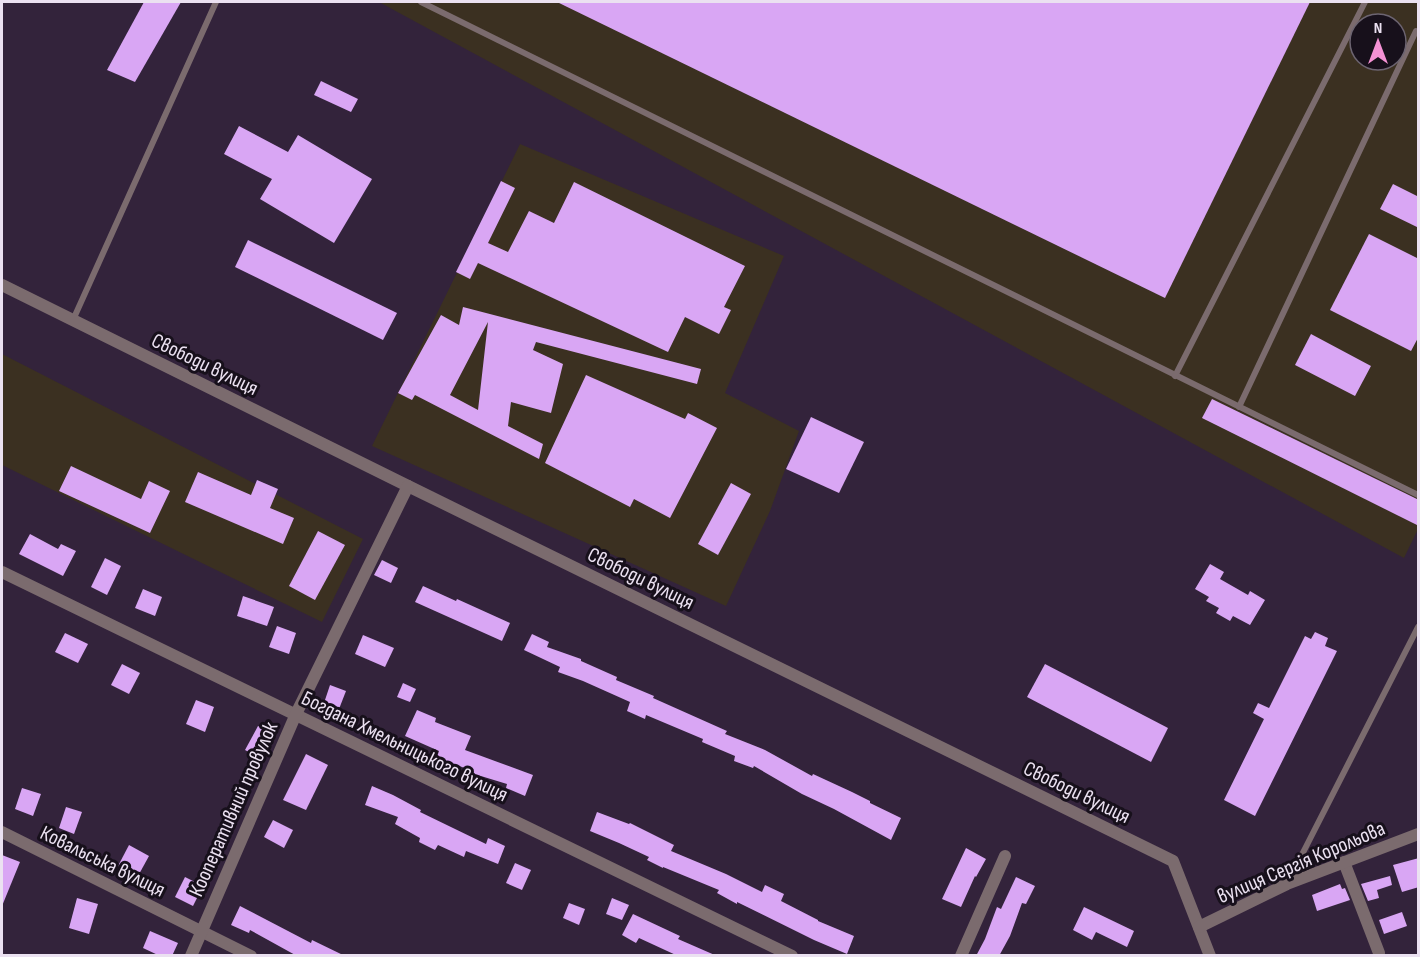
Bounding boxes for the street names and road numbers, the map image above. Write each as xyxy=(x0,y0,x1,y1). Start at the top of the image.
street label: Свободи вулиця xyxy=(147,328,262,401)
street label: Свободи вулиця xyxy=(583,542,698,615)
street label: Богдана Хмельницького вулиця xyxy=(297,686,512,807)
street label: Кооперативний провулок xyxy=(184,718,283,900)
street label: Свободи вулиця xyxy=(1019,756,1134,829)
street label: вулиця Сергія Корольова xyxy=(1214,816,1389,909)
street label: Ковальська вулиця xyxy=(36,820,169,902)

